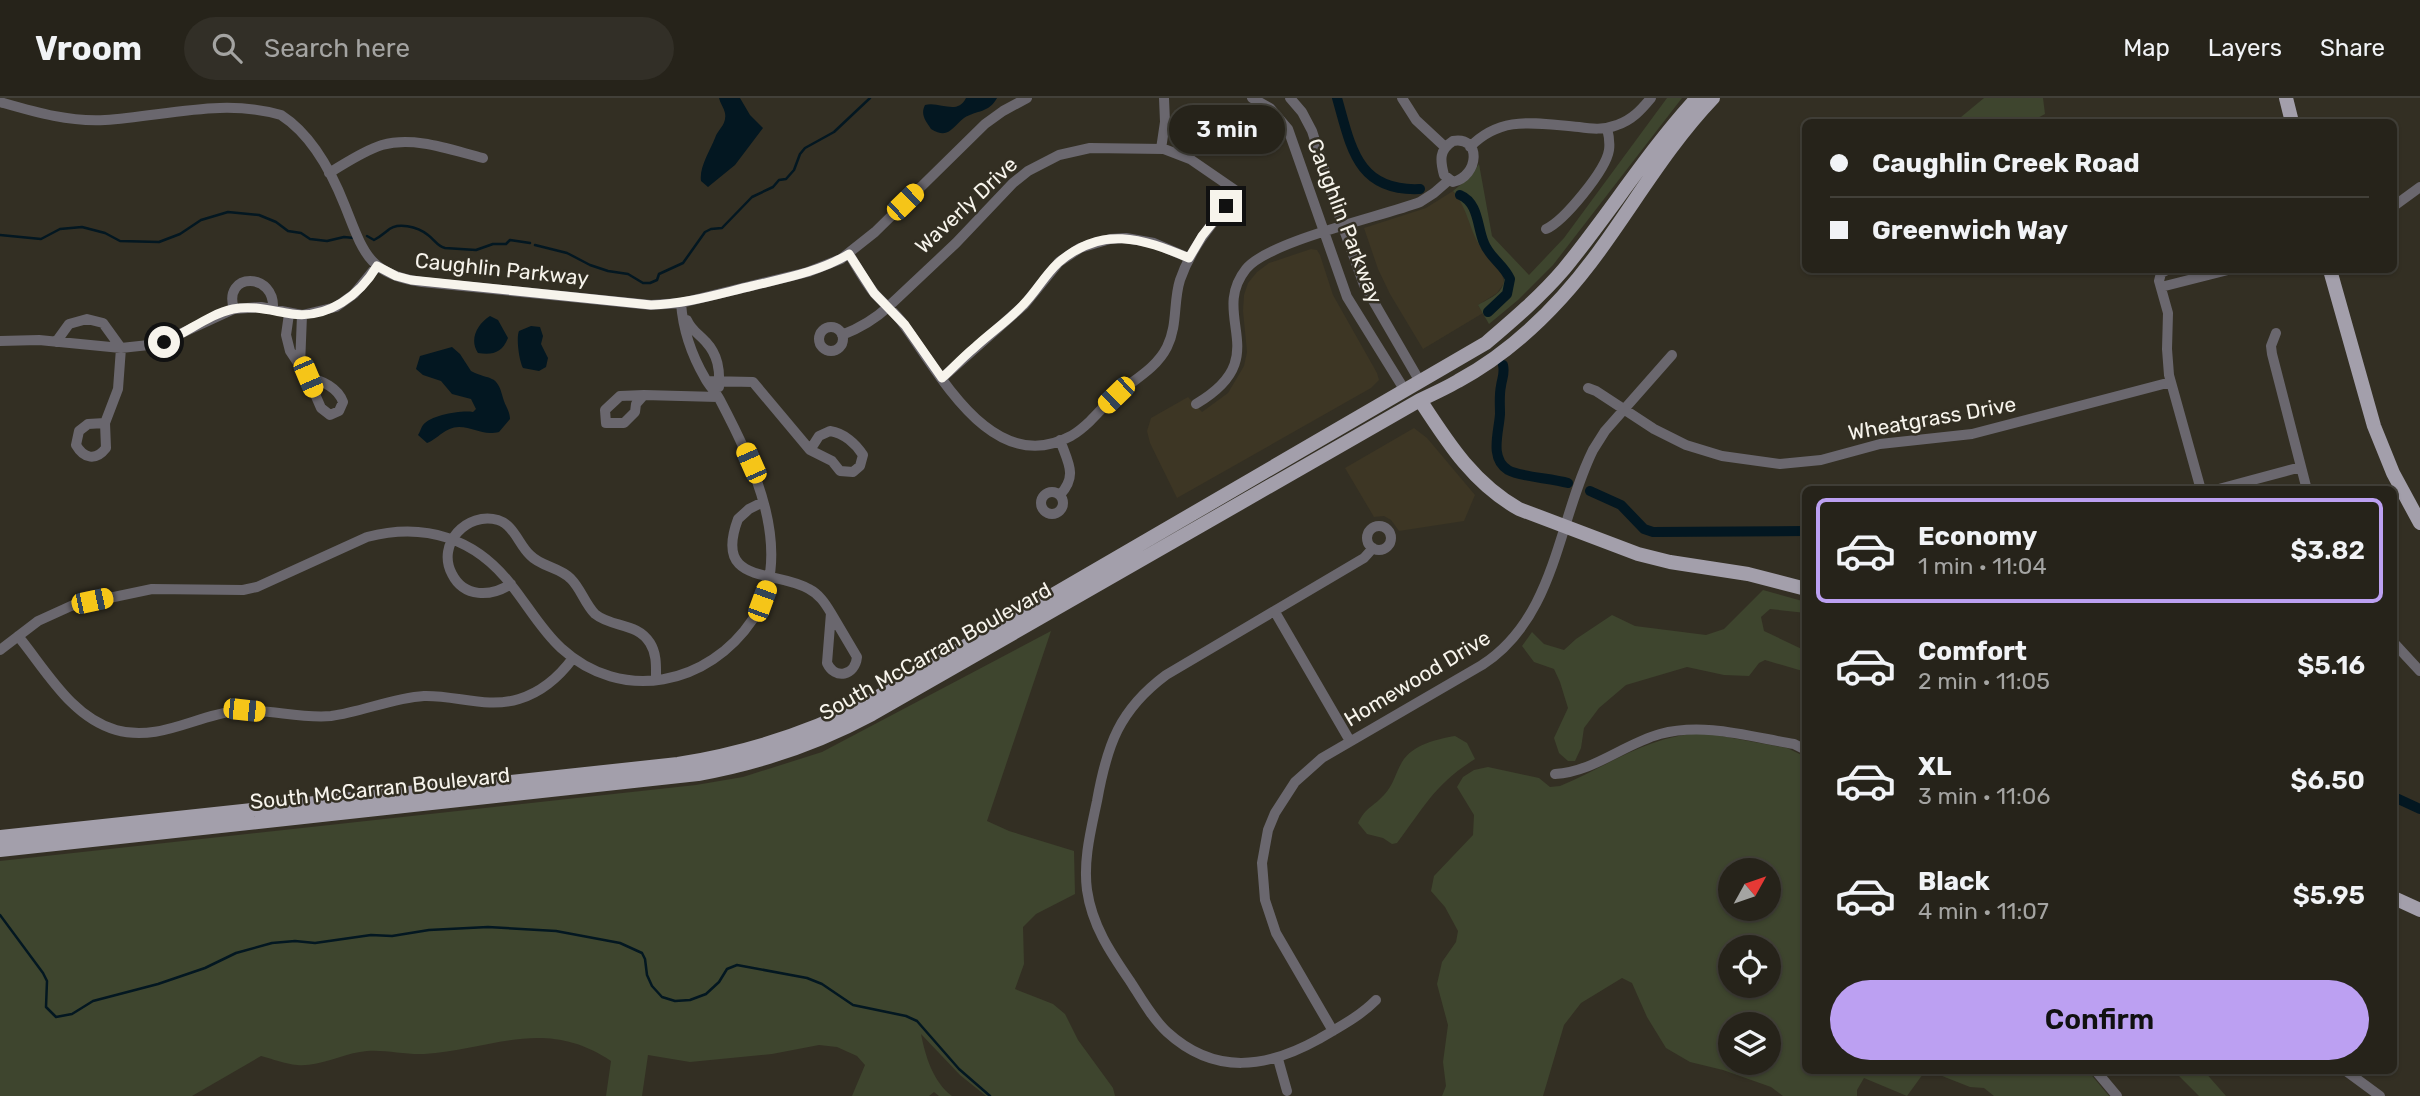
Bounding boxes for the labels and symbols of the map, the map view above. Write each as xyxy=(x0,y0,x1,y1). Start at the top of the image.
callout: 3 min xyxy=(1168,105,1284,154)
street label: Caughlin Parkway xyxy=(1302,135,1388,307)
street label: Waverly Drive xyxy=(910,151,1022,259)
car xyxy=(883,180,928,224)
route end xyxy=(1210,190,1242,222)
street label: Caughlin Parkway xyxy=(414,247,591,291)
route start xyxy=(148,326,180,358)
car xyxy=(291,354,326,400)
car xyxy=(1094,373,1139,417)
street label: Wheatgrass Drive xyxy=(1846,391,2018,445)
car xyxy=(733,440,770,486)
street label: South McCarran Boulevard xyxy=(815,577,1055,725)
car xyxy=(745,578,780,624)
car xyxy=(70,586,115,616)
street label: Homewood Drive xyxy=(1339,625,1495,731)
car xyxy=(223,697,266,723)
street label: South McCarran Boulevard xyxy=(249,762,511,814)
north arrow xyxy=(1718,858,1782,920)

